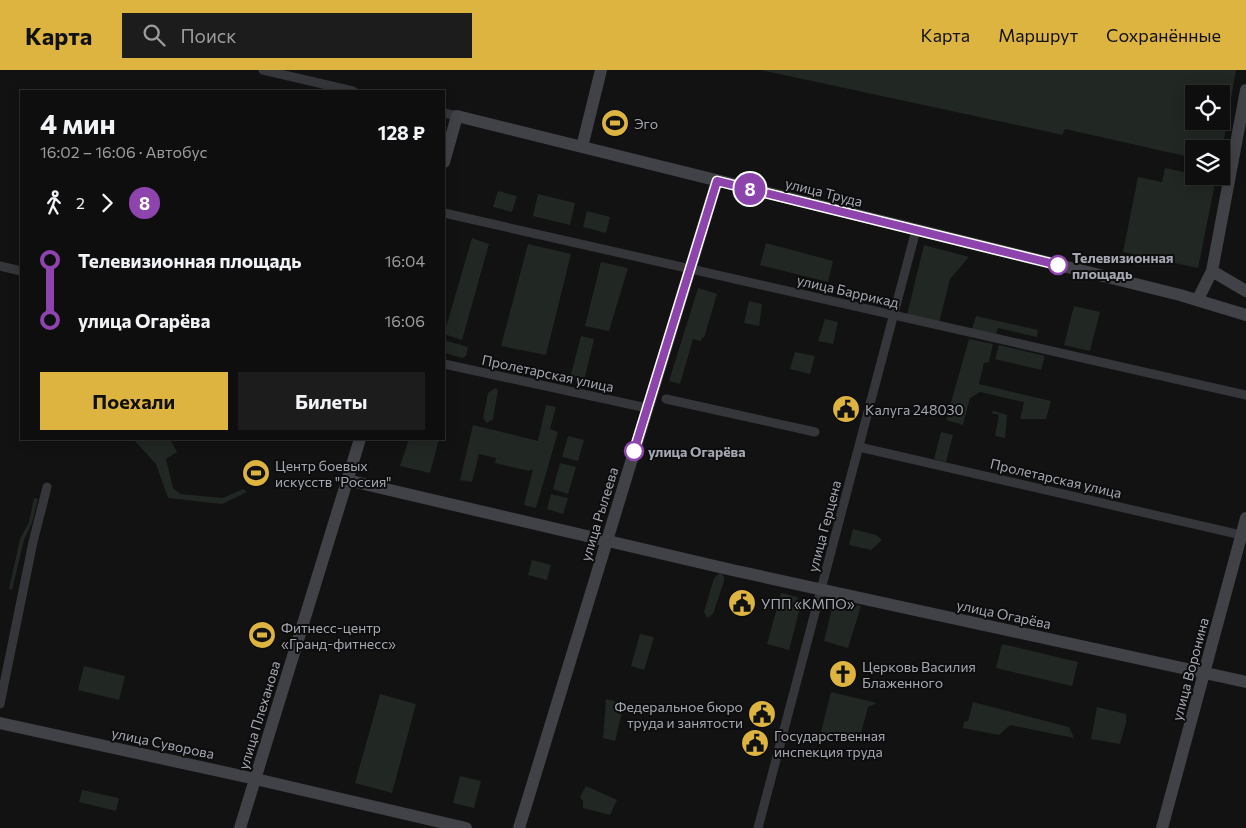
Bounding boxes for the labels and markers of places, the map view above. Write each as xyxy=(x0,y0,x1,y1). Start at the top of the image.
sports icon: Эго xyxy=(600,108,630,138)
place label: Эго xyxy=(634,115,658,132)
place label: Телевизионная площадь xyxy=(1072,249,1174,282)
marker: Телевизионная площадь xyxy=(1048,255,1068,275)
public building icon: Калуга 248030 xyxy=(831,394,861,424)
place label: Калуга 248030 xyxy=(865,401,964,418)
marker: улица Огарёва xyxy=(624,441,644,461)
place label: улица Огарёва xyxy=(648,443,746,460)
place label: Центр боевых искусств "Россия" xyxy=(275,457,392,490)
sports icon: Центр боевых искусств "Россия" xyxy=(241,458,271,488)
public building icon: УПП «КМПО» xyxy=(727,588,757,618)
place label: УПП «КМПО» xyxy=(761,595,855,612)
place label: Фитнесс-центр «Гранд-фитнесс» xyxy=(281,619,396,652)
sports icon: Фитнесс-центр «Гранд-фитнесс» xyxy=(247,620,277,650)
place label: Церковь Василия Блаженного xyxy=(862,658,976,691)
church icon: Церковь Василия Блаженного xyxy=(828,659,858,689)
place label: Федеральное бюро труда и занятости xyxy=(614,698,743,731)
public building icon: Федеральное бюро труда и занятости xyxy=(747,699,777,729)
place label: Государственная инспекция труда xyxy=(774,727,885,760)
public building icon: Государственная инспекция труда xyxy=(740,728,770,758)

